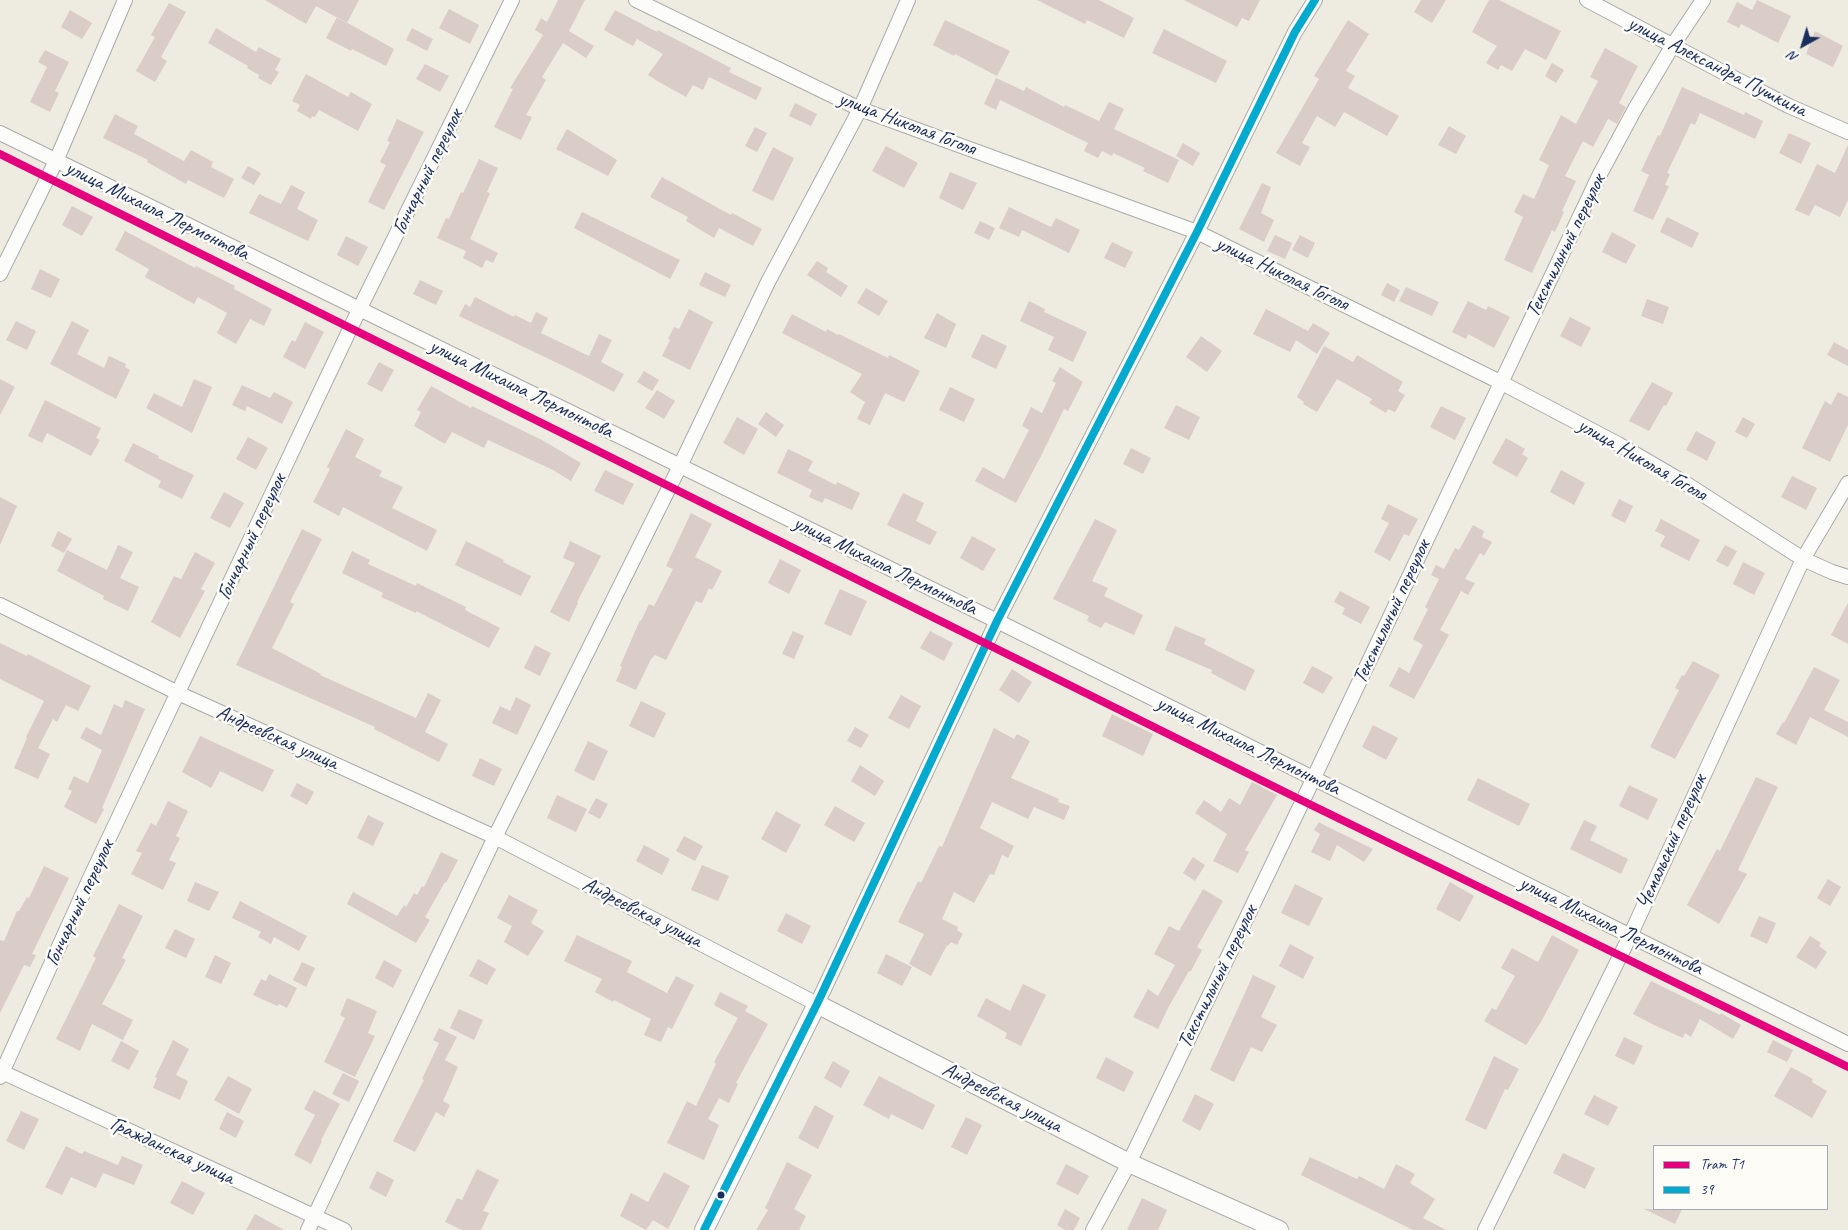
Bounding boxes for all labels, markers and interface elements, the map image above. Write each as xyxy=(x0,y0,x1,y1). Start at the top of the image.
street label: улица Александра Пушкина xyxy=(1623,11,1811,123)
north arrow xyxy=(1778,20,1828,70)
text: N xyxy=(1785,48,1802,66)
street label: улица Николая Гоголя xyxy=(835,86,979,162)
street label: Гончарный переулок xyxy=(387,105,469,239)
street label: улица Михаила Лермонтова xyxy=(61,156,253,266)
street label: Текстильный переулок xyxy=(1521,170,1611,322)
street label: улица Николая Гоголя xyxy=(1211,231,1353,317)
street label: улица Михаила Лермонтова xyxy=(425,334,617,444)
street label: улица Николая Гоголя xyxy=(1573,413,1711,507)
street label: Гончарный переулок xyxy=(212,470,292,604)
street label: улица Михаила Лермонтова xyxy=(789,511,981,621)
street label: Текстильный переулок xyxy=(1348,536,1436,688)
street label: улица Михаила Лермонтова xyxy=(1152,691,1344,801)
street label: Андреевская улица xyxy=(212,700,342,776)
street label: Чемальский переулок xyxy=(1631,771,1713,913)
street label: Гончарный переулок xyxy=(40,836,120,970)
street label: улица Михаила Лермонтова xyxy=(1515,871,1707,981)
street label: Андреевская улица xyxy=(578,872,706,954)
street label: Текстильный переулок xyxy=(1173,901,1263,1053)
street label: Андреевская улица xyxy=(938,1057,1066,1139)
street label: Гражданская улица xyxy=(106,1111,238,1191)
legend xyxy=(1653,1145,1828,1210)
text: Tram T1 xyxy=(1700,1155,1744,1174)
text: 39 xyxy=(1700,1180,1714,1199)
unlabelled marker xyxy=(716,1190,726,1200)

